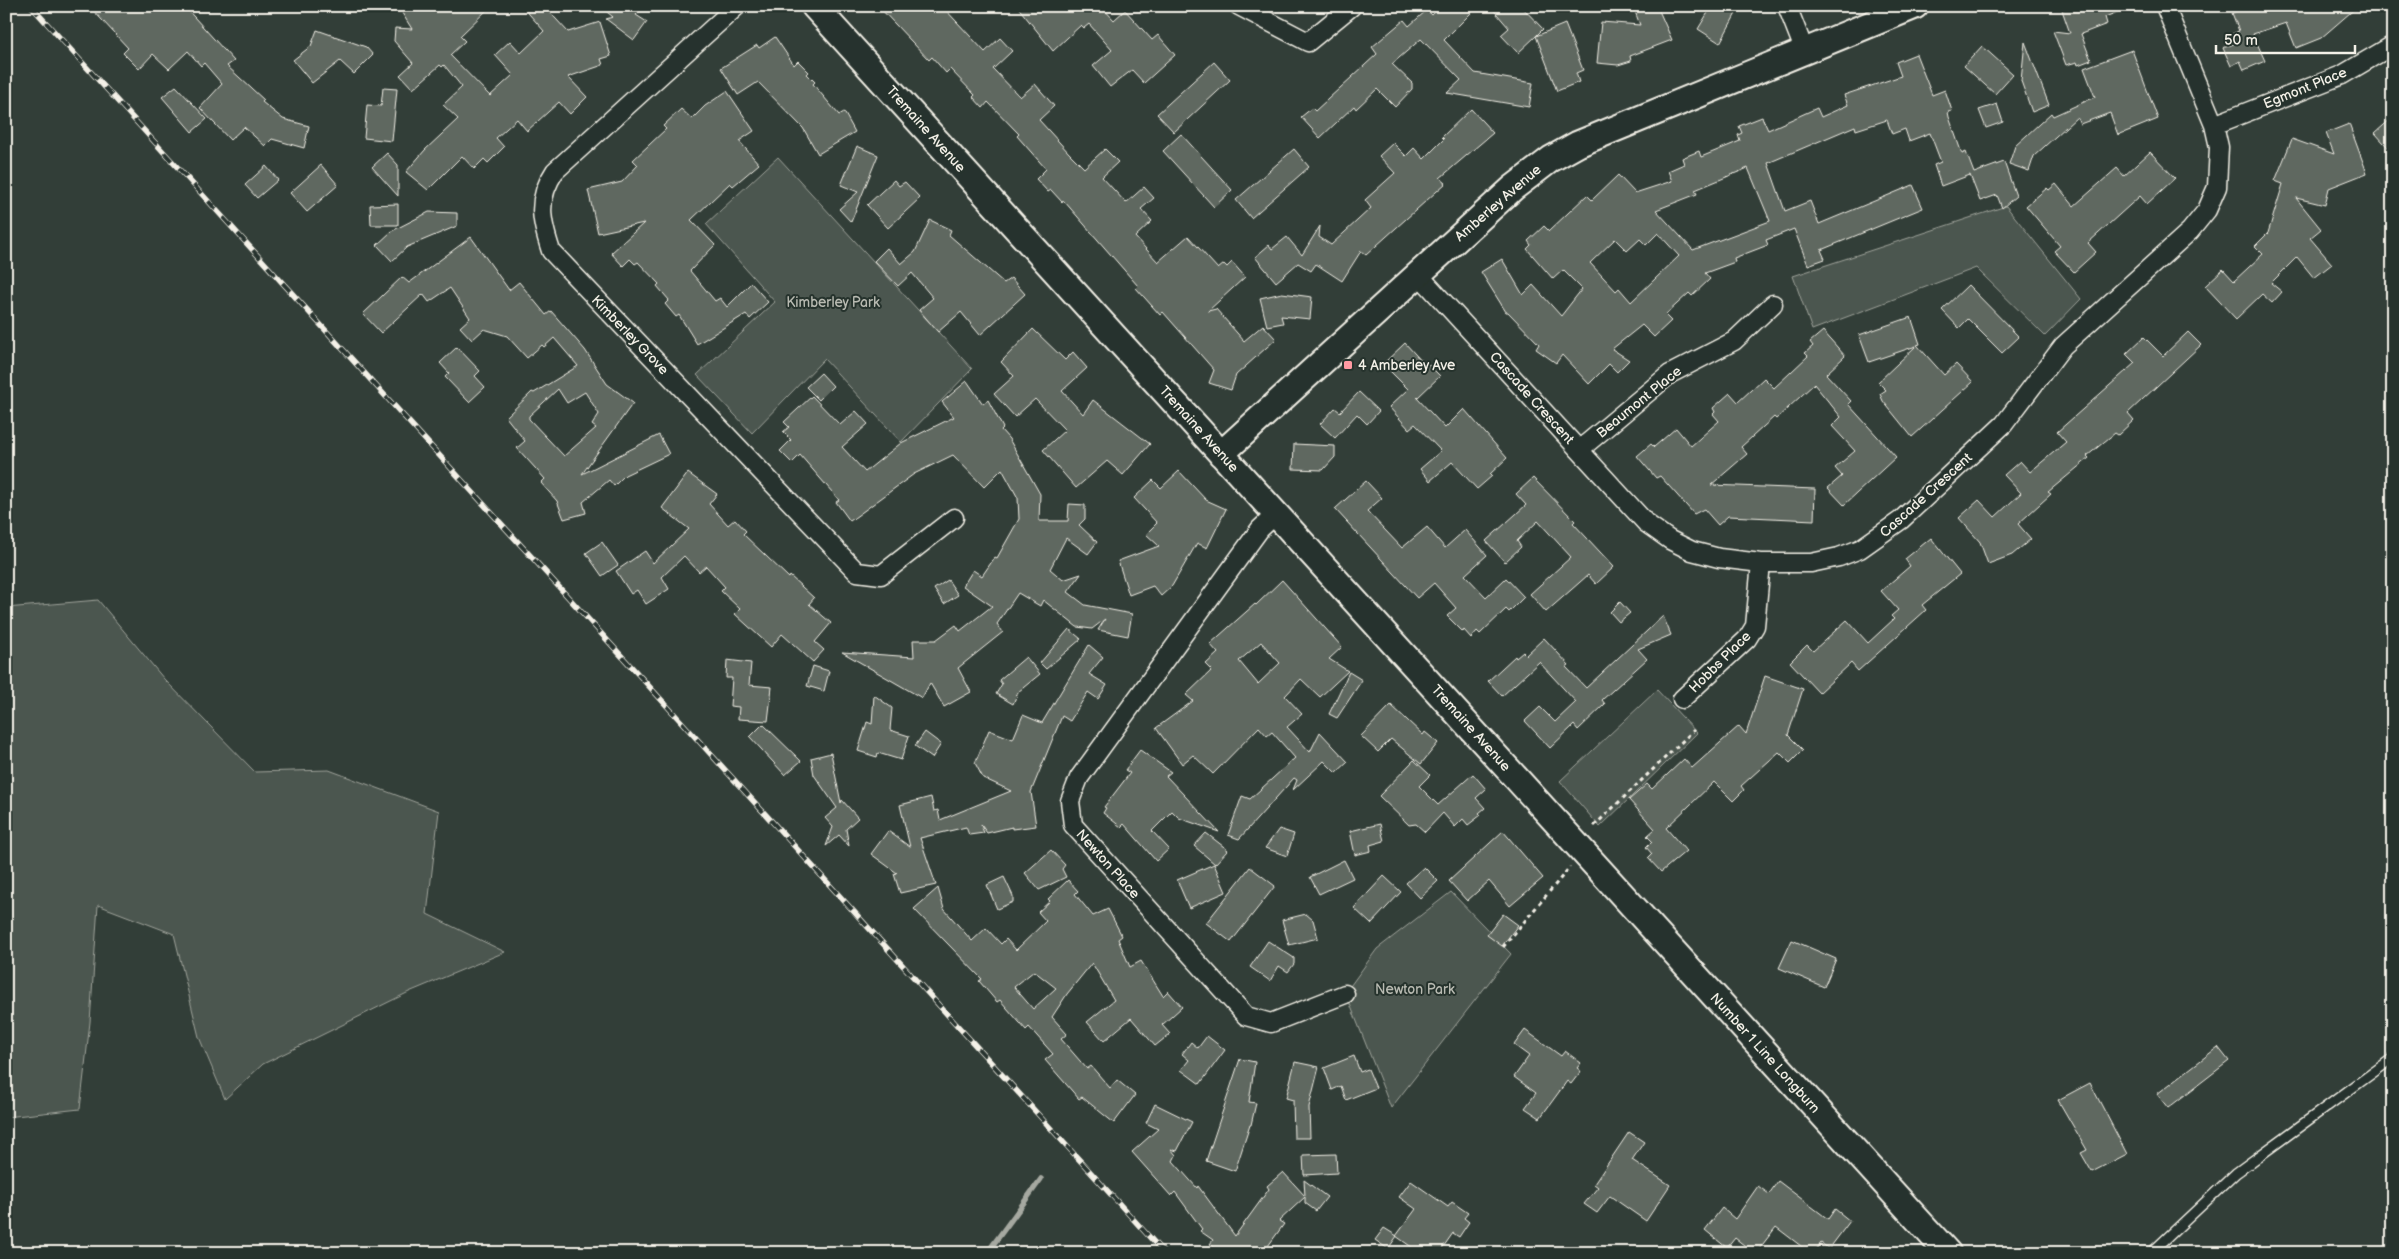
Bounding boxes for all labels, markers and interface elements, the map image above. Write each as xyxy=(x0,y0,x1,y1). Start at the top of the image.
scale bar xyxy=(2216,22,2355,54)
text: 50 m xyxy=(2224,31,2258,50)
street label: Egmont Place xyxy=(2261,64,2349,112)
street label: Tremaine Avenue xyxy=(883,82,969,176)
street label: Amberley Avenue xyxy=(1451,161,1545,245)
street label: Kimberley Grove xyxy=(588,292,672,378)
park label: Kimberley Park xyxy=(786,294,880,311)
street label: Cascade Crescent xyxy=(1486,348,1578,448)
place label: 4 Amberley Ave xyxy=(1358,357,1455,374)
marker: 4 Amberley Ave xyxy=(1342,359,1354,371)
street label: Beaumont Place xyxy=(1593,362,1685,442)
street label: Tremaine Avenue xyxy=(1156,382,1242,476)
street label: Cascade Crescent xyxy=(1876,449,1976,541)
street label: Hobbs Place xyxy=(1686,628,1754,696)
street label: Tremaine Avenue xyxy=(1428,681,1514,775)
street label: Newton Place xyxy=(1072,826,1144,902)
park label: Newton Park xyxy=(1375,981,1455,998)
street label: Number 1 Line Longburn xyxy=(1707,989,1823,1117)

